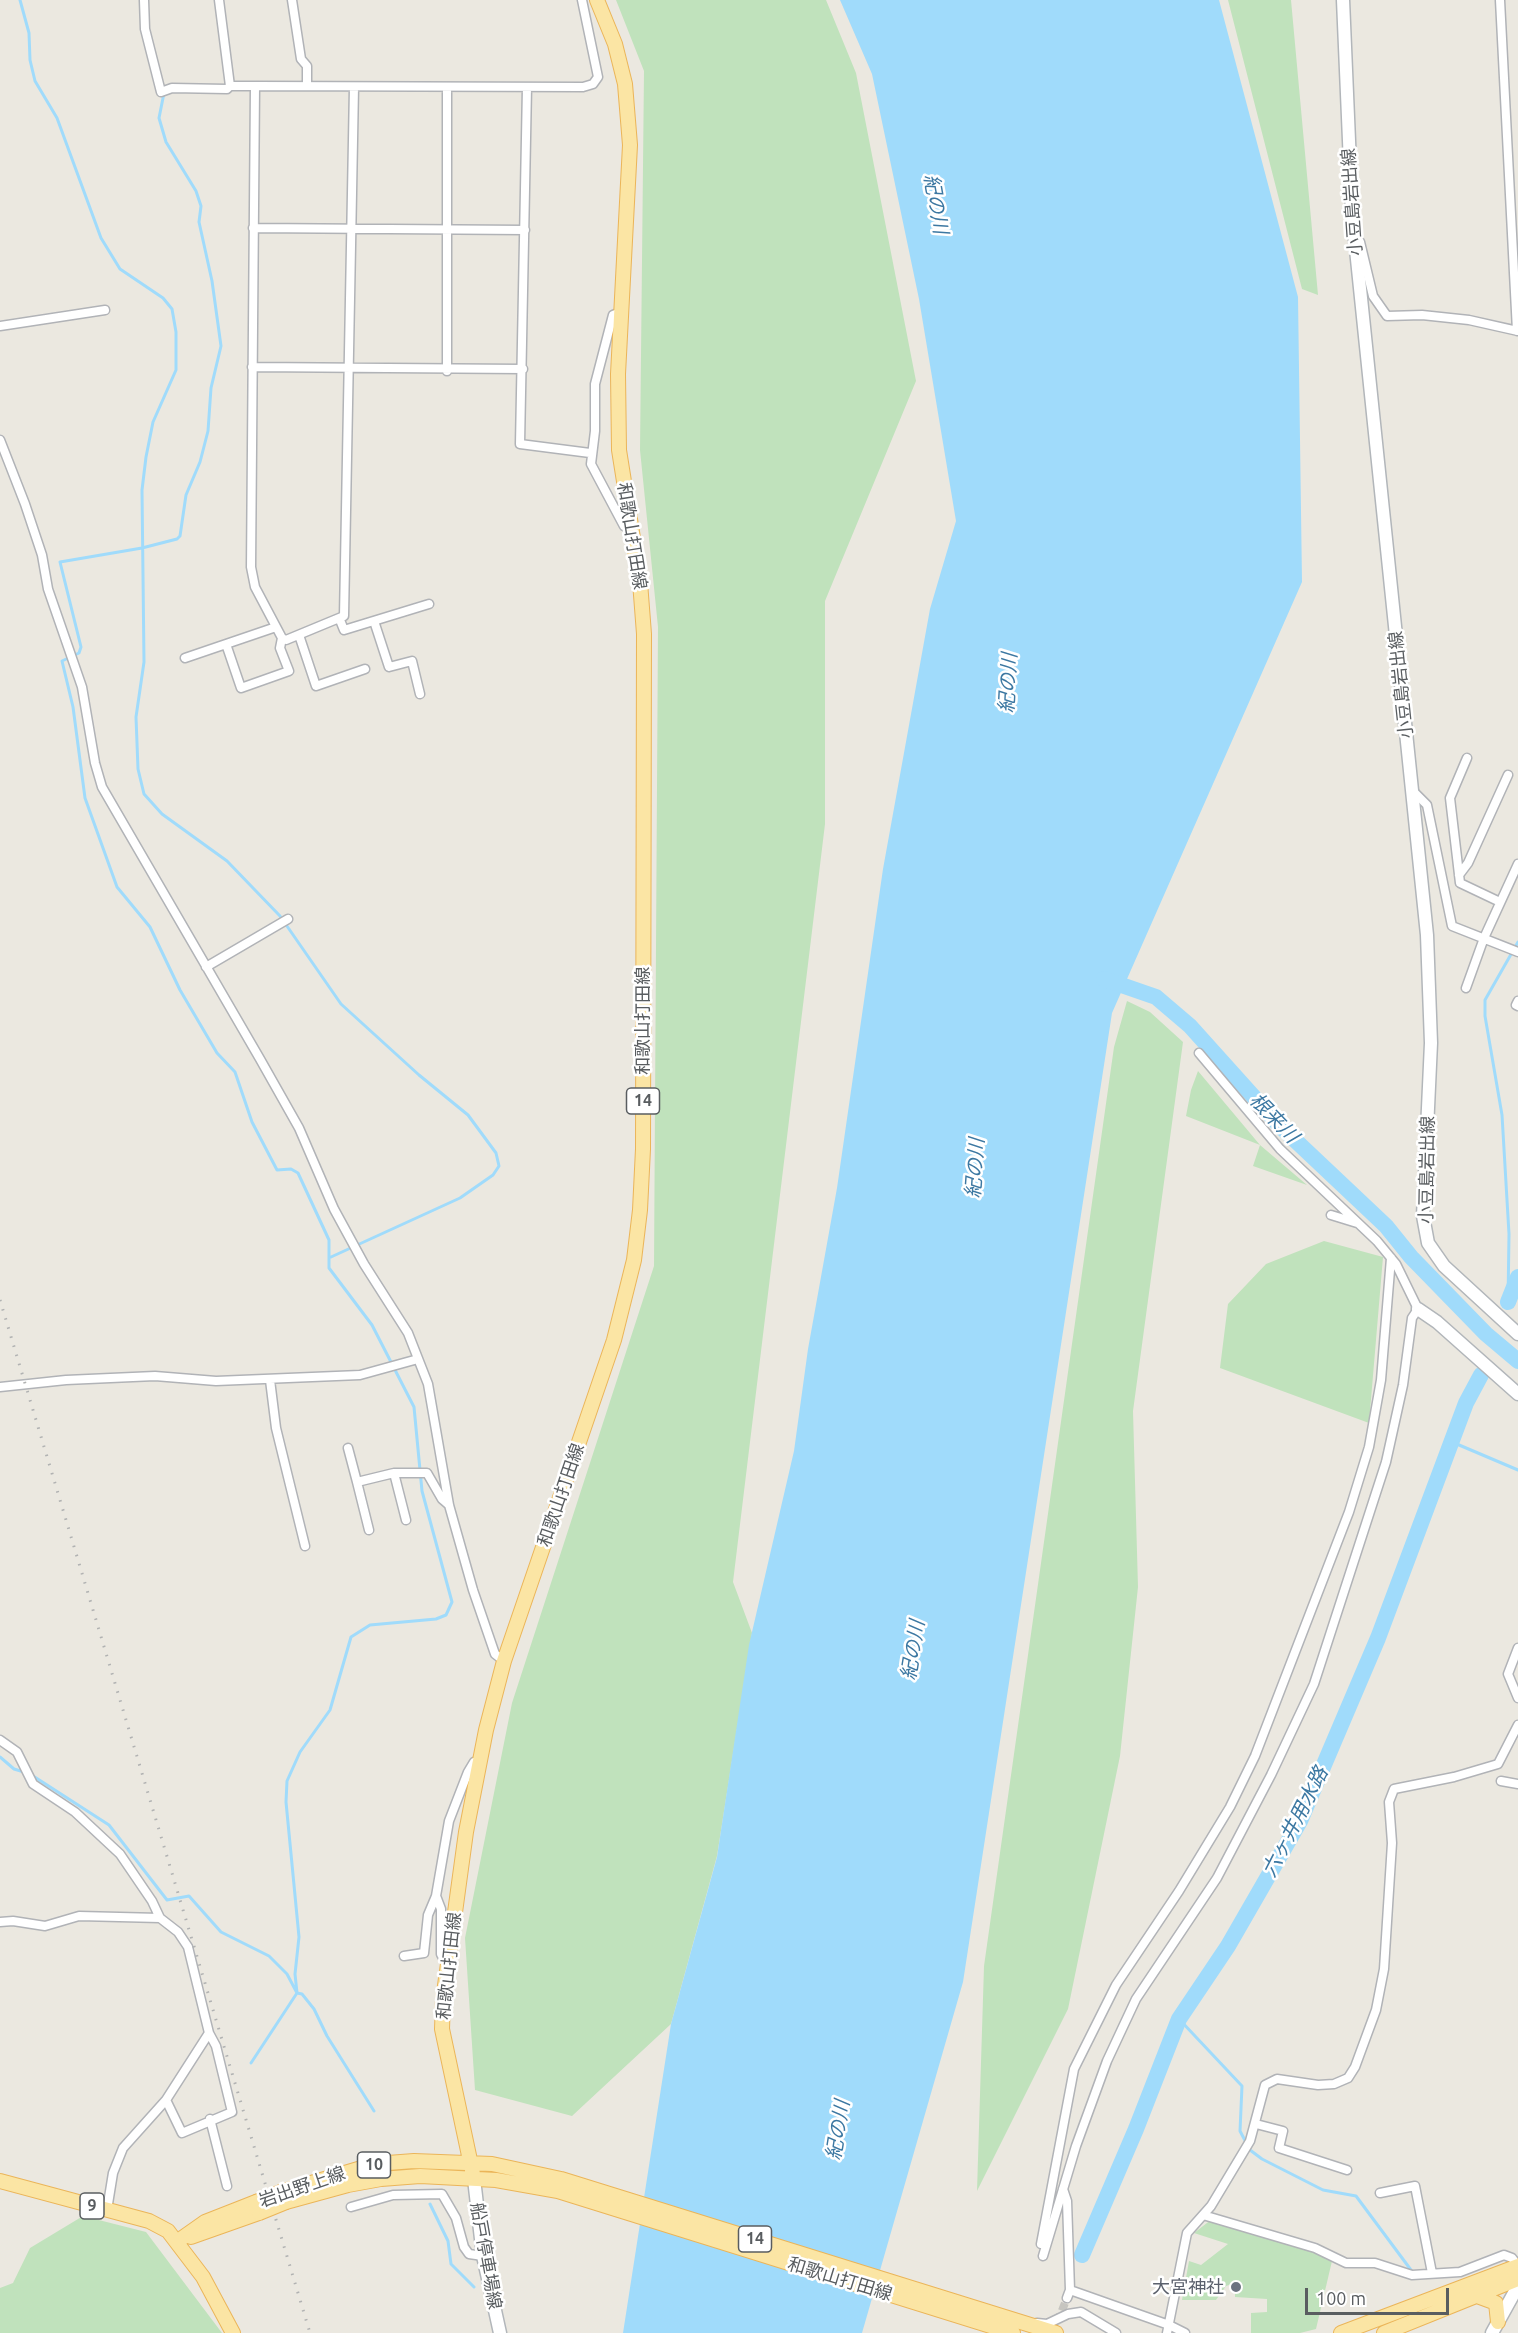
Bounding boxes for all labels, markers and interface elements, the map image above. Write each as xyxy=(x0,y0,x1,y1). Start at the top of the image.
street label: 小豆島岩出線 xyxy=(1337,147,1367,257)
water label: 紀の川 xyxy=(919,172,953,236)
street label: 和歌山打田線 xyxy=(613,481,651,591)
street label: 小豆島岩出線 xyxy=(1385,630,1417,740)
water label: 紀の川 xyxy=(994,652,1022,714)
street label: 和歌山打田線 xyxy=(632,967,654,1075)
road number: 14 xyxy=(626,1088,660,1114)
water label: 根来川 xyxy=(1245,1088,1303,1148)
street label: 小豆島岩出線 xyxy=(1415,1116,1439,1224)
water label: 紀の川 xyxy=(961,1137,989,1199)
street label: 和歌山打田線 xyxy=(533,1440,589,1550)
water label: 紀の川 xyxy=(896,1618,930,1682)
water label: 六ヶ井用水路 xyxy=(1257,1763,1333,1881)
street label: 和歌山打田線 xyxy=(433,1911,465,2021)
water label: 紀の川 xyxy=(821,2098,855,2162)
road number: 10 xyxy=(358,2152,391,2178)
street label: 岩出野上線 xyxy=(256,2162,348,2212)
road number: 9 xyxy=(80,2193,104,2219)
street label: 船戸停車場線 xyxy=(466,2201,506,2311)
road number: 14 xyxy=(738,2226,771,2252)
street label: 和歌山打田線 xyxy=(785,2253,895,2305)
place label: 大宮神社 xyxy=(1152,2276,1224,2298)
scale bar xyxy=(1308,2276,1452,2314)
marker: 大宮神社 xyxy=(1229,2280,1243,2294)
text: 100 m xyxy=(1316,2288,1366,2308)

